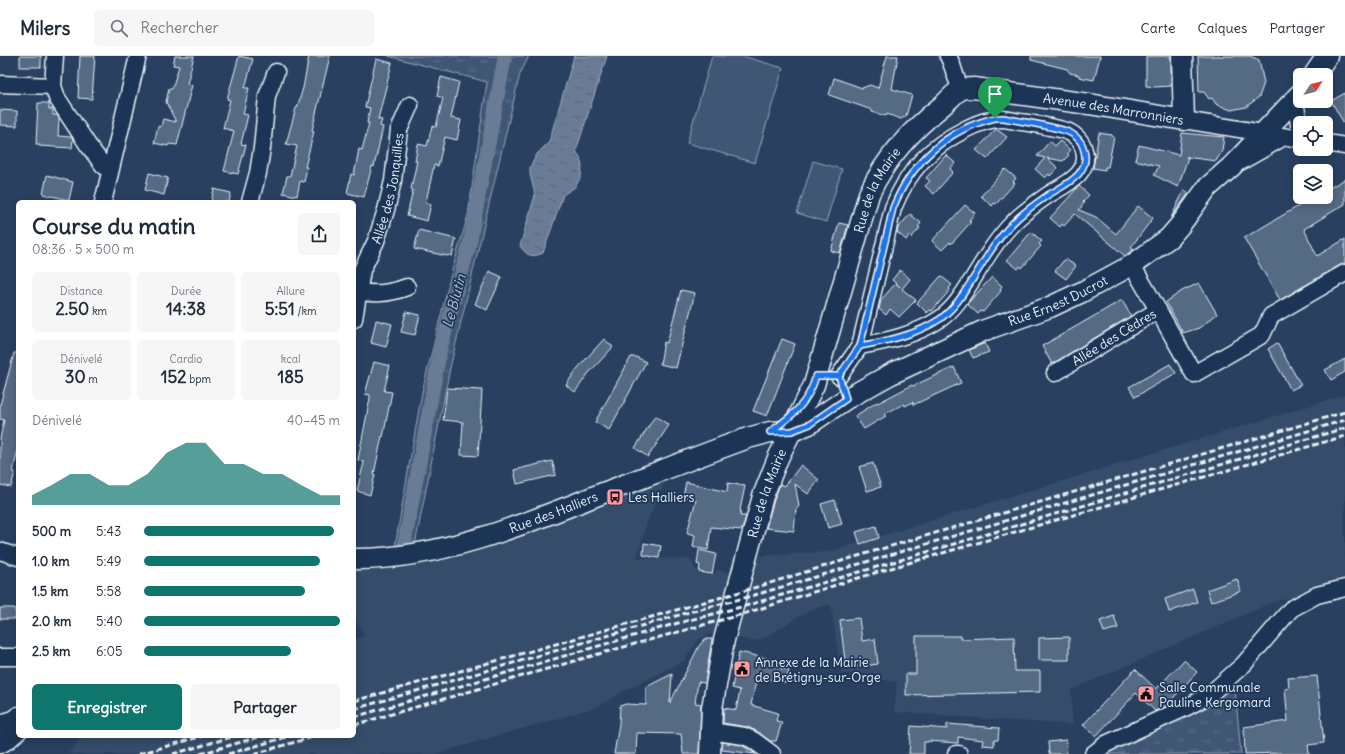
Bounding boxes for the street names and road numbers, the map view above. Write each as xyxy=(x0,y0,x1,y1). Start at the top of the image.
street label: Avenue des Marronniers xyxy=(1042,89,1185,128)
street label: Allée des Jonquilles xyxy=(367,132,407,246)
street label: Rue de la Mairie xyxy=(850,144,904,235)
street label: Rue Ernest Ducrot xyxy=(1006,271,1111,330)
street label: Allée des Cèdres xyxy=(1069,305,1159,369)
street label: Rue de la Mairie xyxy=(744,446,790,540)
street label: Rue des Halliers xyxy=(507,488,600,537)

